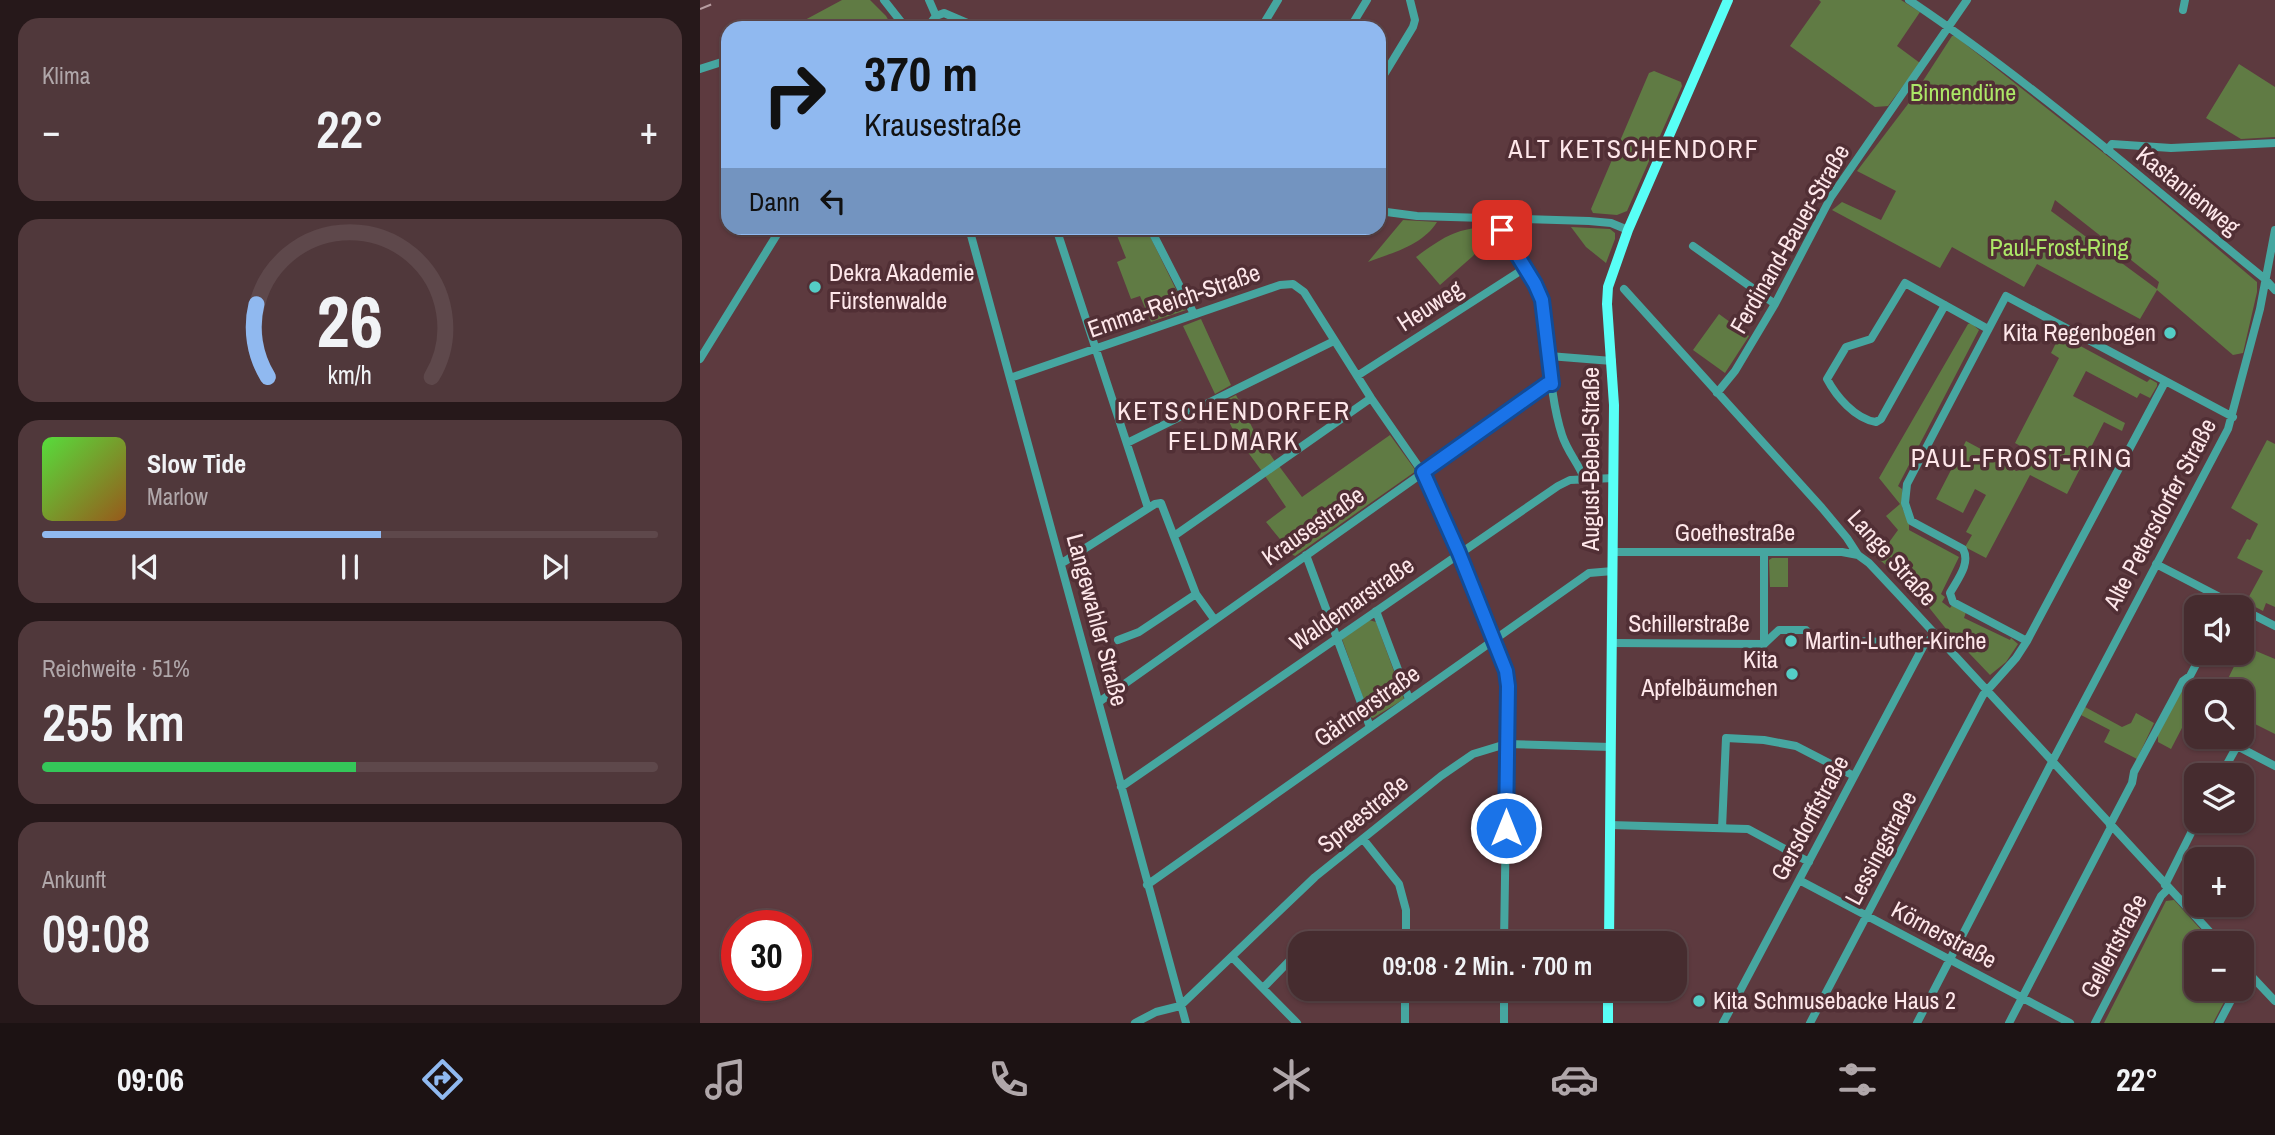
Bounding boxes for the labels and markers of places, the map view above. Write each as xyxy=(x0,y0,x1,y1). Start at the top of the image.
pin xyxy=(1472,200,1532,260)
place label: Dekra Akademie Fürstenwalde xyxy=(829,256,975,316)
marker: Dekra Akademie Fürstenwalde xyxy=(807,279,823,295)
place label: Kita Regenbogen xyxy=(2003,316,2156,348)
marker: Kita Regenbogen xyxy=(2162,325,2178,341)
place label: Martin-Luther-Kirche xyxy=(1805,624,1987,656)
marker: Martin-Luther-Kirche xyxy=(1783,633,1799,649)
place label: Kita Apfelbäumchen xyxy=(1640,643,1778,703)
marker: Kita Apfelbäumchen xyxy=(1784,666,1800,682)
place label: Kita Schmusebacke Haus 2 xyxy=(1713,984,1956,1016)
marker: Kita Schmusebacke Haus 2 xyxy=(1691,993,1707,1009)

